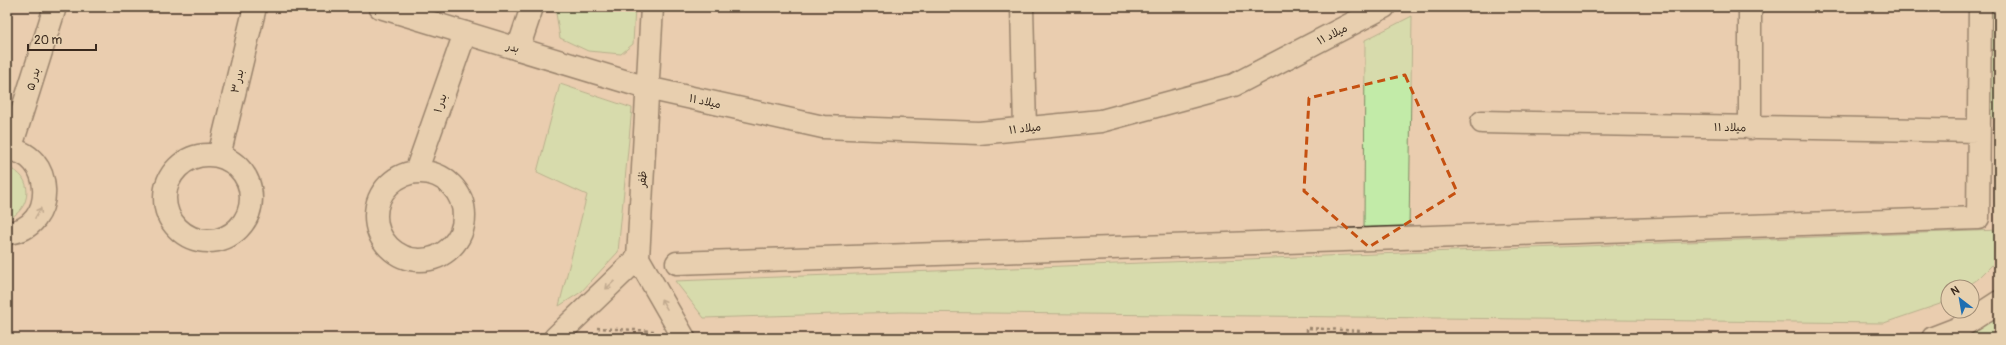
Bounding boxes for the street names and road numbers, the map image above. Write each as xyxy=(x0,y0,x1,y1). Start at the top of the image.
street label: میلاد ۱۱ xyxy=(1315,21,1350,48)
street label: بدر xyxy=(503,39,521,57)
street label: بدر ۵ xyxy=(24,66,44,92)
street label: بدر ۳ xyxy=(228,68,248,95)
street label: بدر ۱ xyxy=(431,92,451,115)
street label: میلاد ۱۱ xyxy=(688,92,722,111)
street label: میلاد ۱۱ xyxy=(1008,120,1042,137)
street label: میلاد ۱۱ xyxy=(1714,121,1746,134)
street label: ظفر xyxy=(636,171,649,189)

